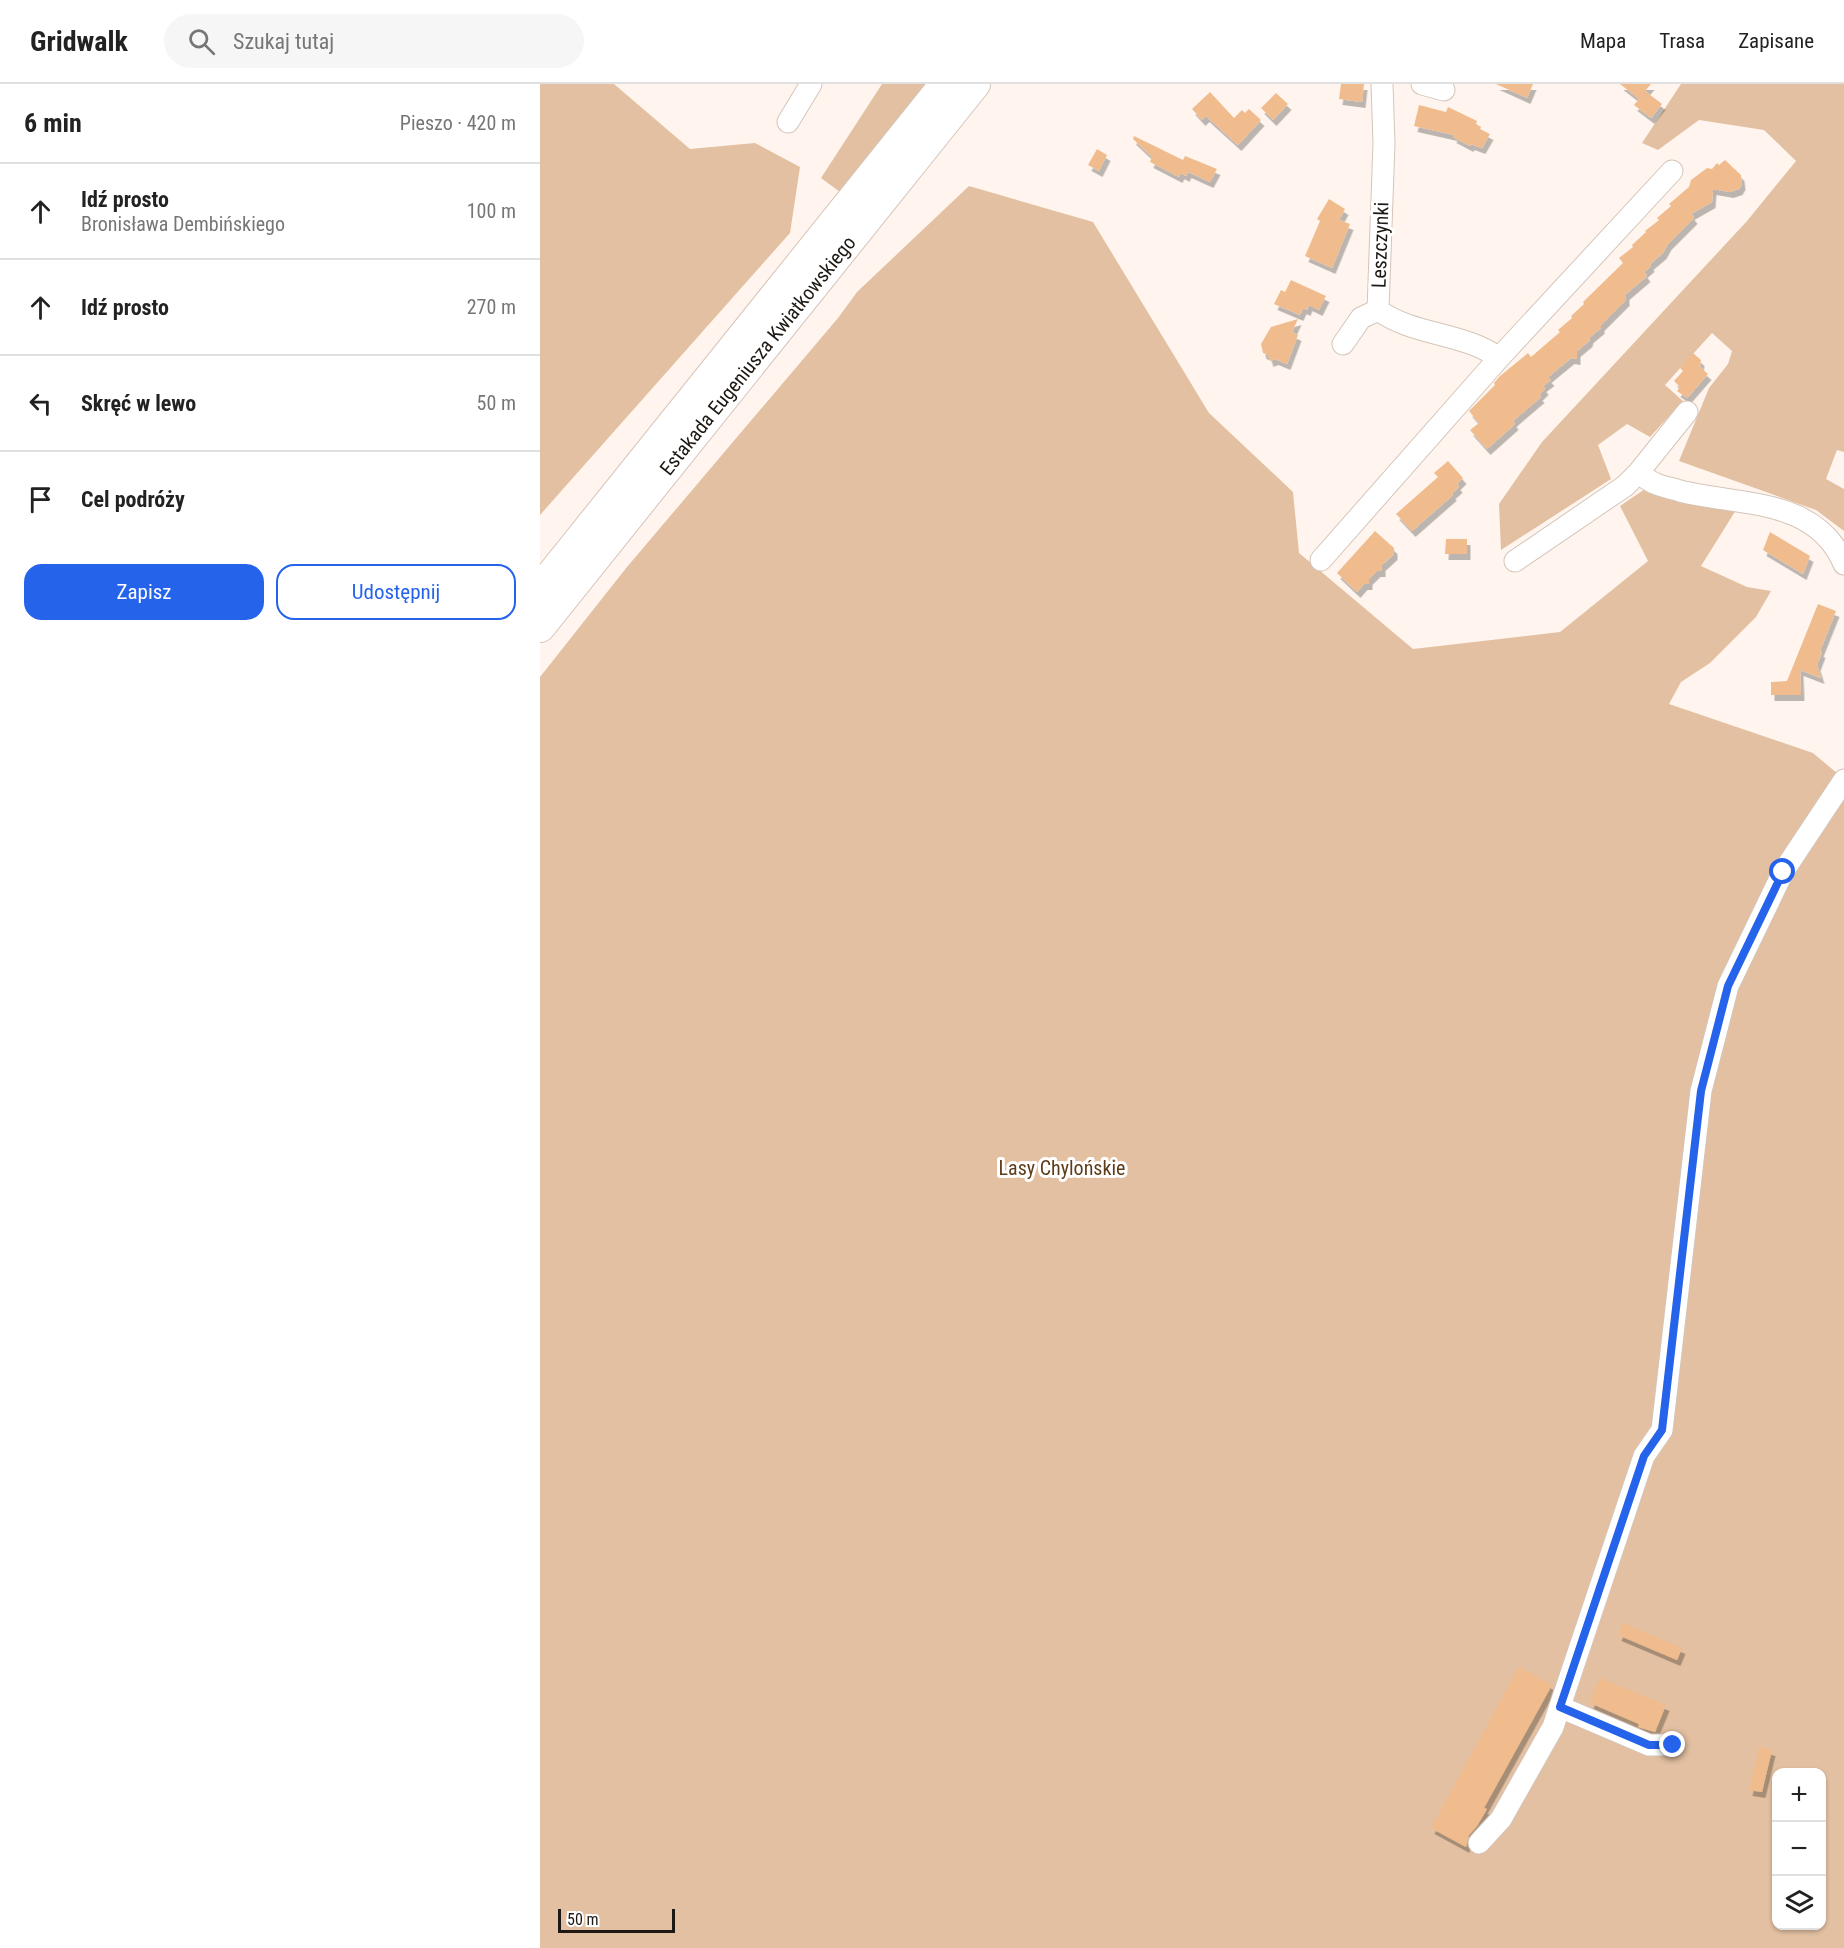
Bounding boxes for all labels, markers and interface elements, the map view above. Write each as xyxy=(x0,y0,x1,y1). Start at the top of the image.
search box xyxy=(164,14,584,68)
text: Gridwalk xyxy=(30,25,128,58)
icon: search xyxy=(185,25,218,58)
text: Szukaj tutaj xyxy=(233,29,334,54)
text: Mapa xyxy=(1580,29,1626,53)
text: Trasa xyxy=(1659,29,1705,53)
text: Zapisane xyxy=(1738,29,1814,53)
text: 6 min xyxy=(24,108,82,138)
text: Pieszo · 420 m xyxy=(400,111,516,135)
text: Idź prosto xyxy=(81,187,169,212)
icon: ahead xyxy=(24,195,57,228)
text: 100 m xyxy=(467,199,516,223)
street label: Leszczynki xyxy=(1367,201,1393,289)
text: Bronisława Dembińskiego xyxy=(81,212,285,236)
street label: Estakada Eugeniusza Kwiatkowskiego xyxy=(655,231,861,480)
icon: ahead xyxy=(24,291,57,324)
text: Idź prosto xyxy=(81,295,169,320)
text: 270 m xyxy=(467,295,516,319)
icon: left xyxy=(24,387,57,420)
text: Skręć w lewo xyxy=(81,391,196,416)
text: 50 m xyxy=(477,391,516,415)
icon: arrive xyxy=(24,483,57,516)
text: Cel podróży xyxy=(81,487,185,512)
button: Zapisz xyxy=(24,564,264,620)
button: Udostępnij xyxy=(276,564,516,620)
route start xyxy=(1769,858,1795,884)
park label: Lasy Chylońskie xyxy=(999,1156,1125,1180)
route end xyxy=(1659,1731,1685,1757)
map controls xyxy=(1772,1768,1826,1930)
button: + xyxy=(1772,1768,1826,1822)
button: − xyxy=(1772,1822,1826,1876)
button: layers xyxy=(1772,1876,1826,1930)
scale bar xyxy=(558,1906,675,1934)
text: 50 m xyxy=(567,1910,599,1929)

